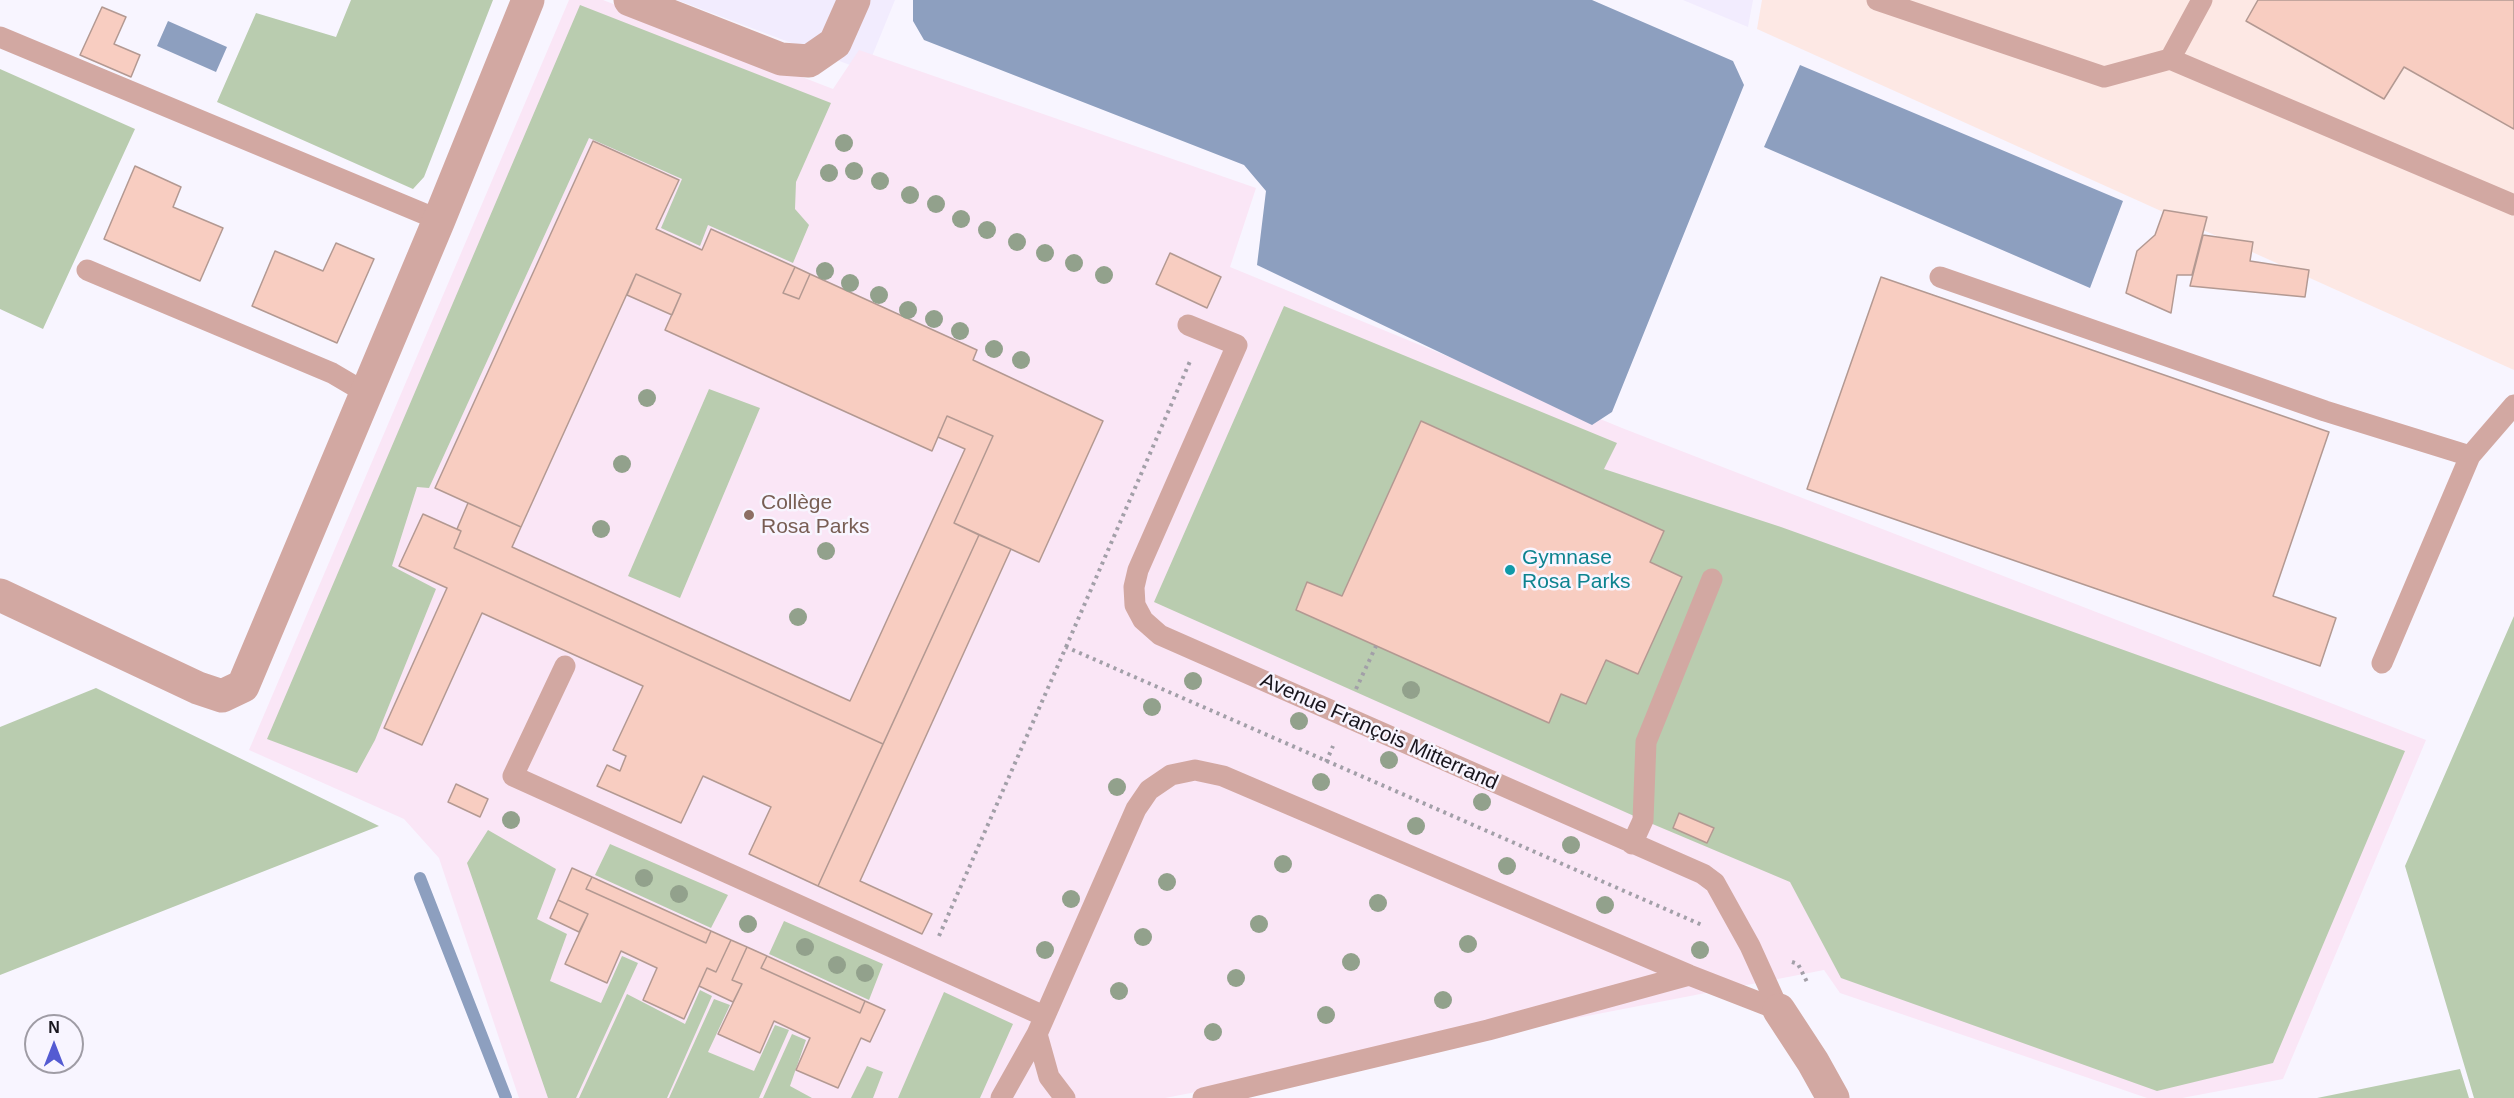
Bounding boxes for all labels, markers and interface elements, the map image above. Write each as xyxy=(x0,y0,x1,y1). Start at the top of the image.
place label: Collège Rosa Parks xyxy=(761,490,870,540)
marker: Collège Rosa Parks xyxy=(742,508,756,522)
place label: Gymnase Rosa Parks xyxy=(1522,545,1631,595)
marker: Gymnase Rosa Parks xyxy=(1503,563,1517,577)
street label: Avenue François Mitterrand xyxy=(1256,668,1502,796)
north arrow xyxy=(24,1014,84,1074)
text: N xyxy=(48,1019,60,1036)

